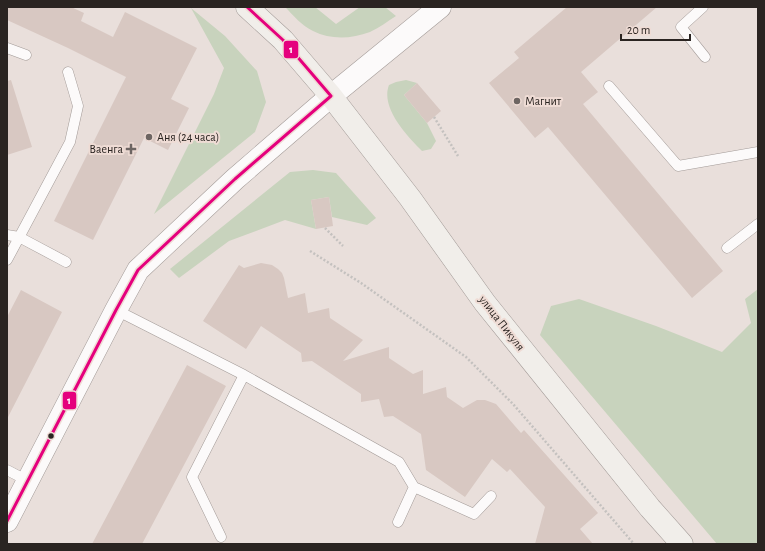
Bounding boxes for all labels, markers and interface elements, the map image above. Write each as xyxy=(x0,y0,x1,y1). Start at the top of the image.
scale bar xyxy=(621,16,690,42)
text: 20 m xyxy=(627,24,650,36)
line badge: 1 xyxy=(283,40,299,59)
text: 1 xyxy=(289,44,293,55)
place label: Магнит xyxy=(525,95,562,107)
marker: Магнит xyxy=(512,96,522,106)
place label: Аня (24 часа) xyxy=(157,131,219,143)
marker: Аня (24 часа) xyxy=(144,132,154,142)
place label: Ваенга xyxy=(89,143,124,155)
marker: Ваенга xyxy=(126,144,136,154)
street label: улица Пикуля xyxy=(476,292,527,353)
line badge: 1 xyxy=(62,391,77,410)
text: 1 xyxy=(67,395,71,406)
unlabelled marker xyxy=(46,431,56,441)

